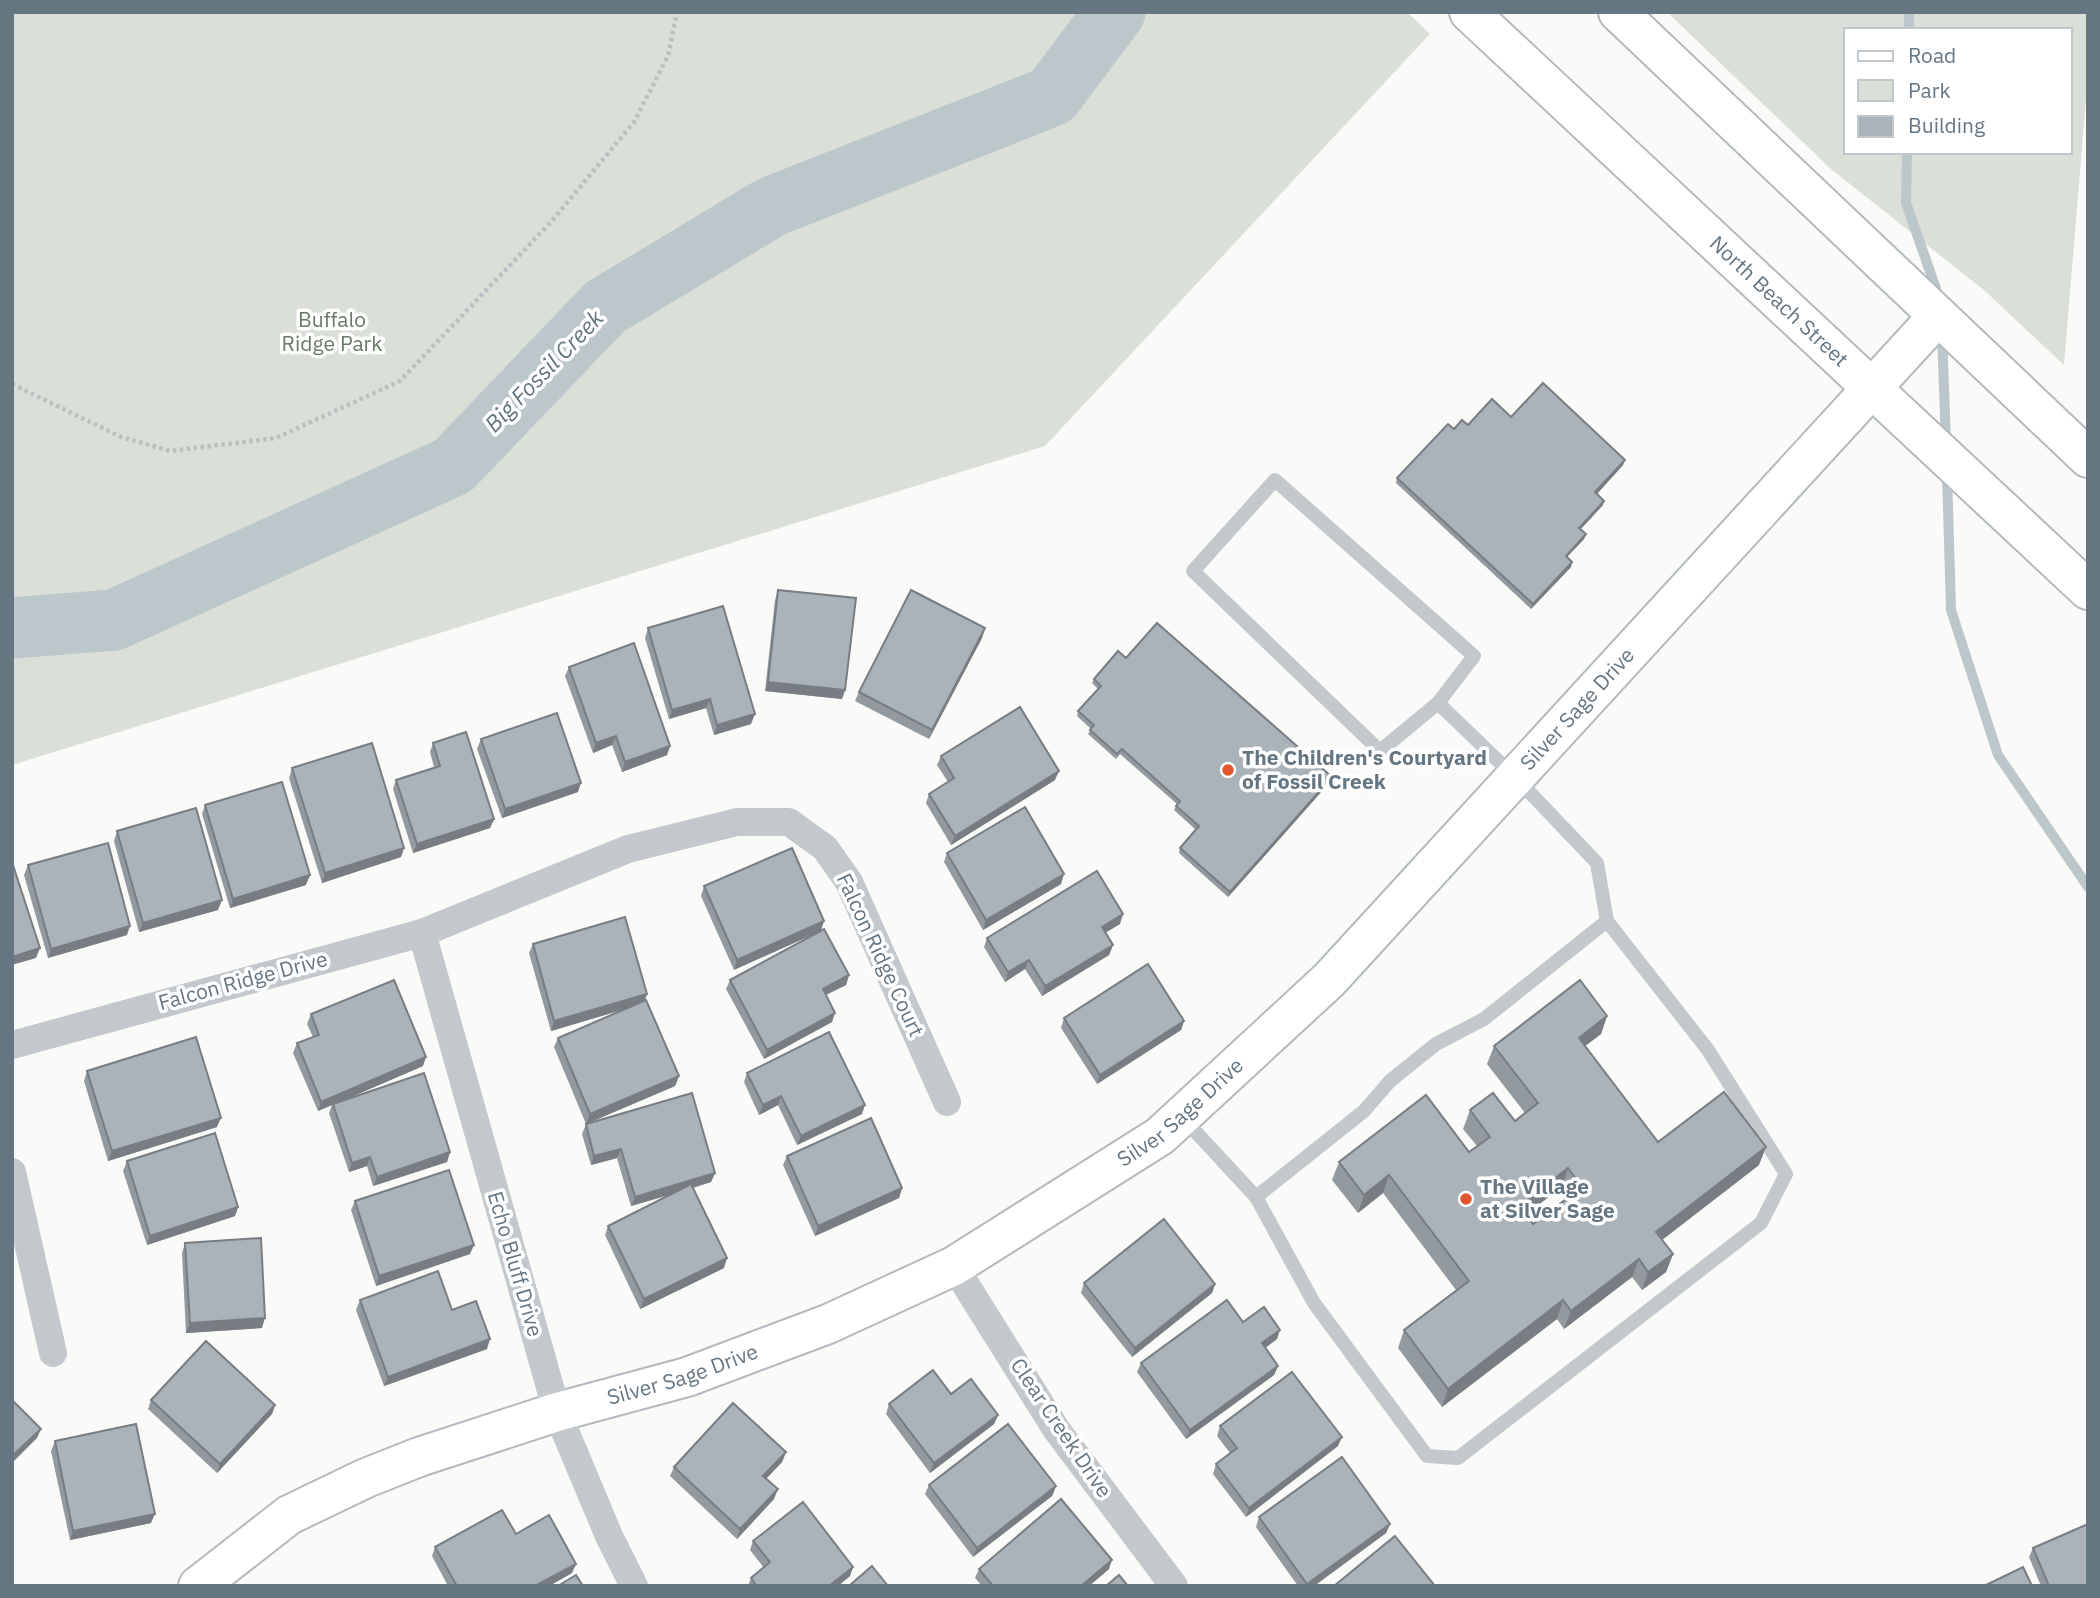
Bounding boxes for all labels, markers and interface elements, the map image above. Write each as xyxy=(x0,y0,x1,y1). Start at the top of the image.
legend xyxy=(1844,28,2072,154)
text: Road xyxy=(1908,41,1956,69)
text: Park xyxy=(1908,76,1951,104)
text: Building xyxy=(1908,111,1985,139)
street label: North Beach Street xyxy=(1704,229,1855,372)
water label: Big Fossil Creek xyxy=(477,302,610,438)
park label: Buffalo Ridge Park xyxy=(282,305,382,357)
street label: Silver Sage Drive xyxy=(1513,641,1640,776)
place label: The Children's Courtyard of Fossil Creek xyxy=(1242,743,1487,795)
marker: The Children's Courtyard of Fossil Creek xyxy=(1220,762,1236,778)
street label: Falcon Ridge Court xyxy=(831,868,931,1041)
street label: Falcon Ridge Drive xyxy=(155,944,330,1016)
street label: Silver Sage Drive xyxy=(1111,1051,1249,1173)
place label: The Village at Silver Sage xyxy=(1480,1172,1615,1224)
street label: Echo Bluff Drive xyxy=(482,1188,550,1340)
marker: The Village at Silver Sage xyxy=(1458,1191,1474,1207)
street label: Silver Sage Drive xyxy=(604,1337,762,1411)
street label: Clear Creek Drive xyxy=(1005,1352,1119,1503)

